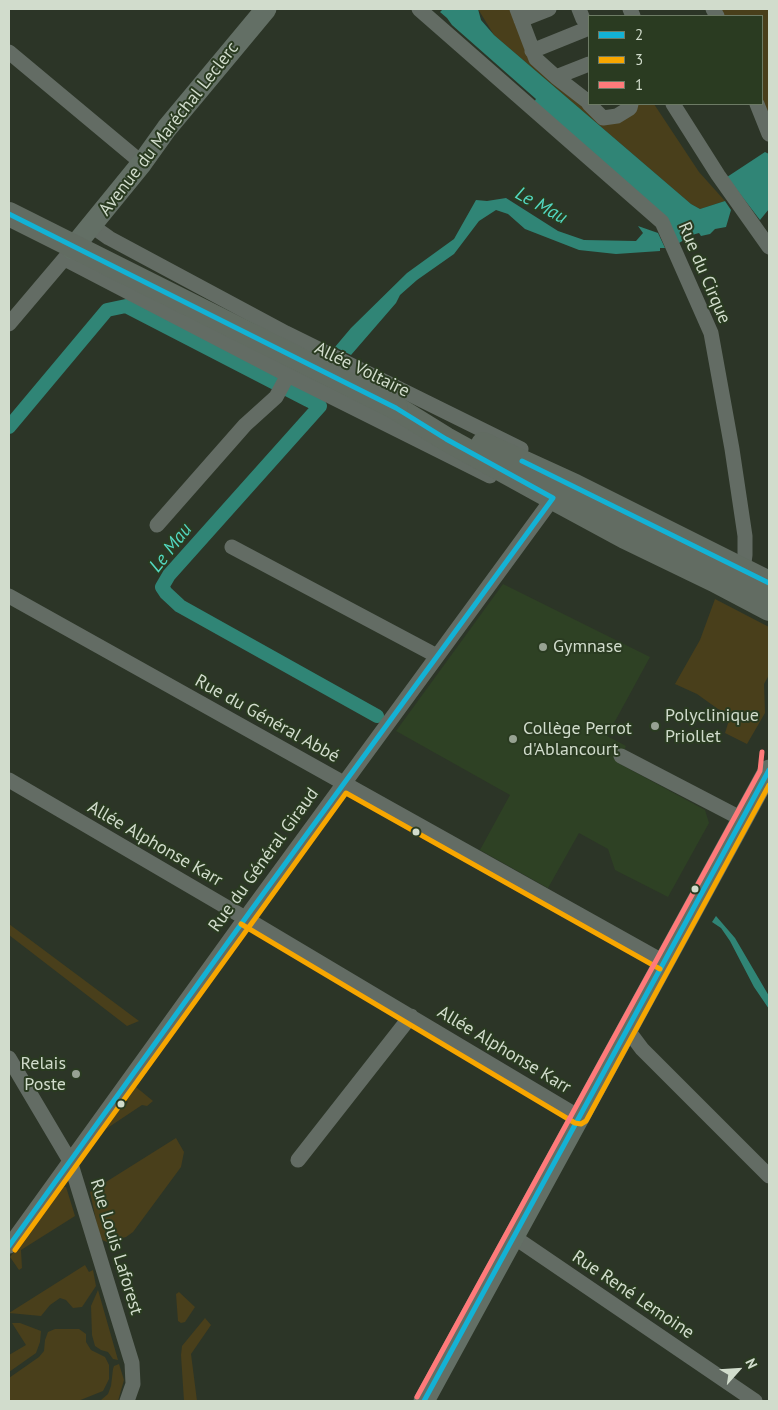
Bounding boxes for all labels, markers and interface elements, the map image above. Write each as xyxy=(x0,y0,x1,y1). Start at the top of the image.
legend xyxy=(588,15,763,105)
text: 2 xyxy=(635,25,643,44)
street label: Avenue du Maréchal Leclerc xyxy=(95,38,243,220)
text: 3 xyxy=(635,50,643,69)
text: 1 xyxy=(635,75,643,94)
water label: Le Mau xyxy=(511,182,571,230)
street label: Rue du Cirque xyxy=(673,219,735,327)
street label: Allée Voltaire xyxy=(311,338,413,402)
water label: Le Mau xyxy=(145,519,197,577)
place label: Gymnase xyxy=(553,636,623,658)
marker: Gymnase xyxy=(537,641,549,653)
street label: Rue du Général Abbé xyxy=(191,670,343,768)
place label: Polyclinique Priollet xyxy=(665,705,759,748)
place label: Collège Perrot d'Ablancourt xyxy=(523,718,632,761)
marker: Polyclinique Priollet xyxy=(649,720,661,732)
marker: Collège Perrot d'Ablancourt xyxy=(507,733,519,745)
street label: Rue du Général Giraud xyxy=(204,784,324,936)
street label: Allée Alphonse Karr xyxy=(84,797,226,891)
unlabelled marker xyxy=(411,827,421,837)
unlabelled marker xyxy=(690,884,700,894)
street label: Allée Alphonse Karr xyxy=(433,1002,575,1098)
place label: Relais Poste xyxy=(20,1053,66,1096)
marker: Relais Poste xyxy=(70,1068,82,1080)
unlabelled marker xyxy=(116,1099,126,1109)
street label: Rue Louis Laforest xyxy=(85,1176,147,1318)
street label: Rue René Lemoine xyxy=(568,1246,698,1344)
north arrow xyxy=(713,1345,763,1395)
text: N xyxy=(741,1355,762,1371)

